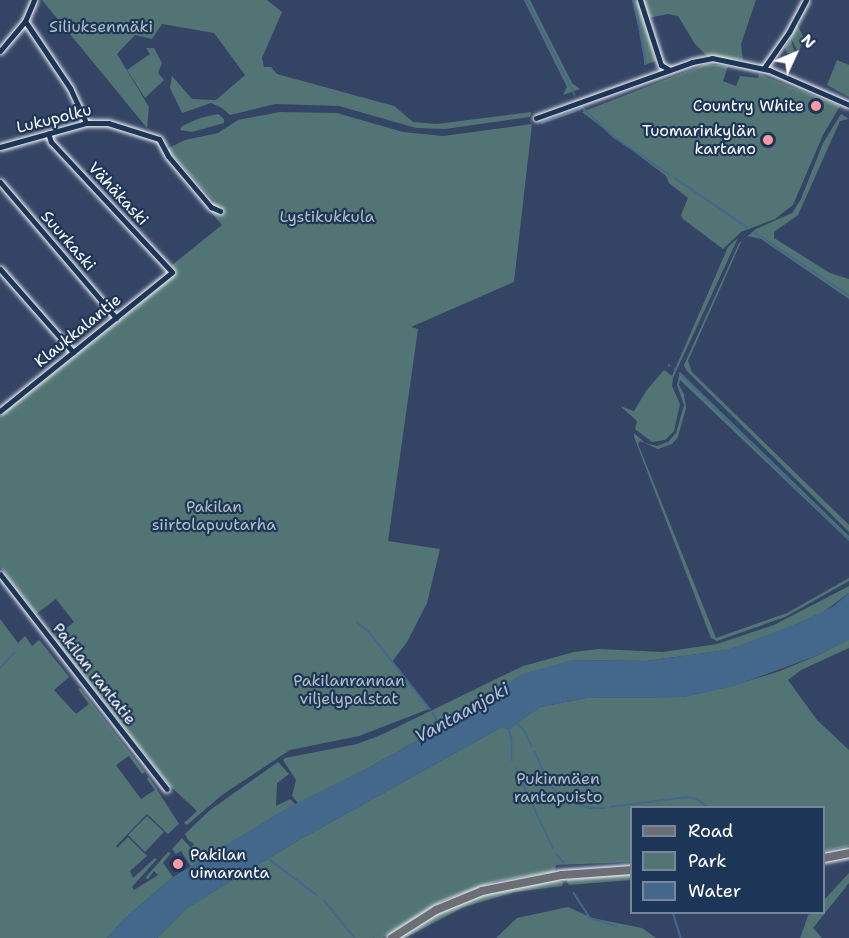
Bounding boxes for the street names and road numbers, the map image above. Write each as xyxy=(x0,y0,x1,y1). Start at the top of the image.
street label: Lukupolku xyxy=(14,100,94,138)
street label: Vähäkaski xyxy=(84,158,152,230)
street label: Suurkaski xyxy=(37,207,99,275)
street label: Klaukkalantie xyxy=(31,290,125,372)
street label: Pakilan rantatie xyxy=(48,619,140,729)

